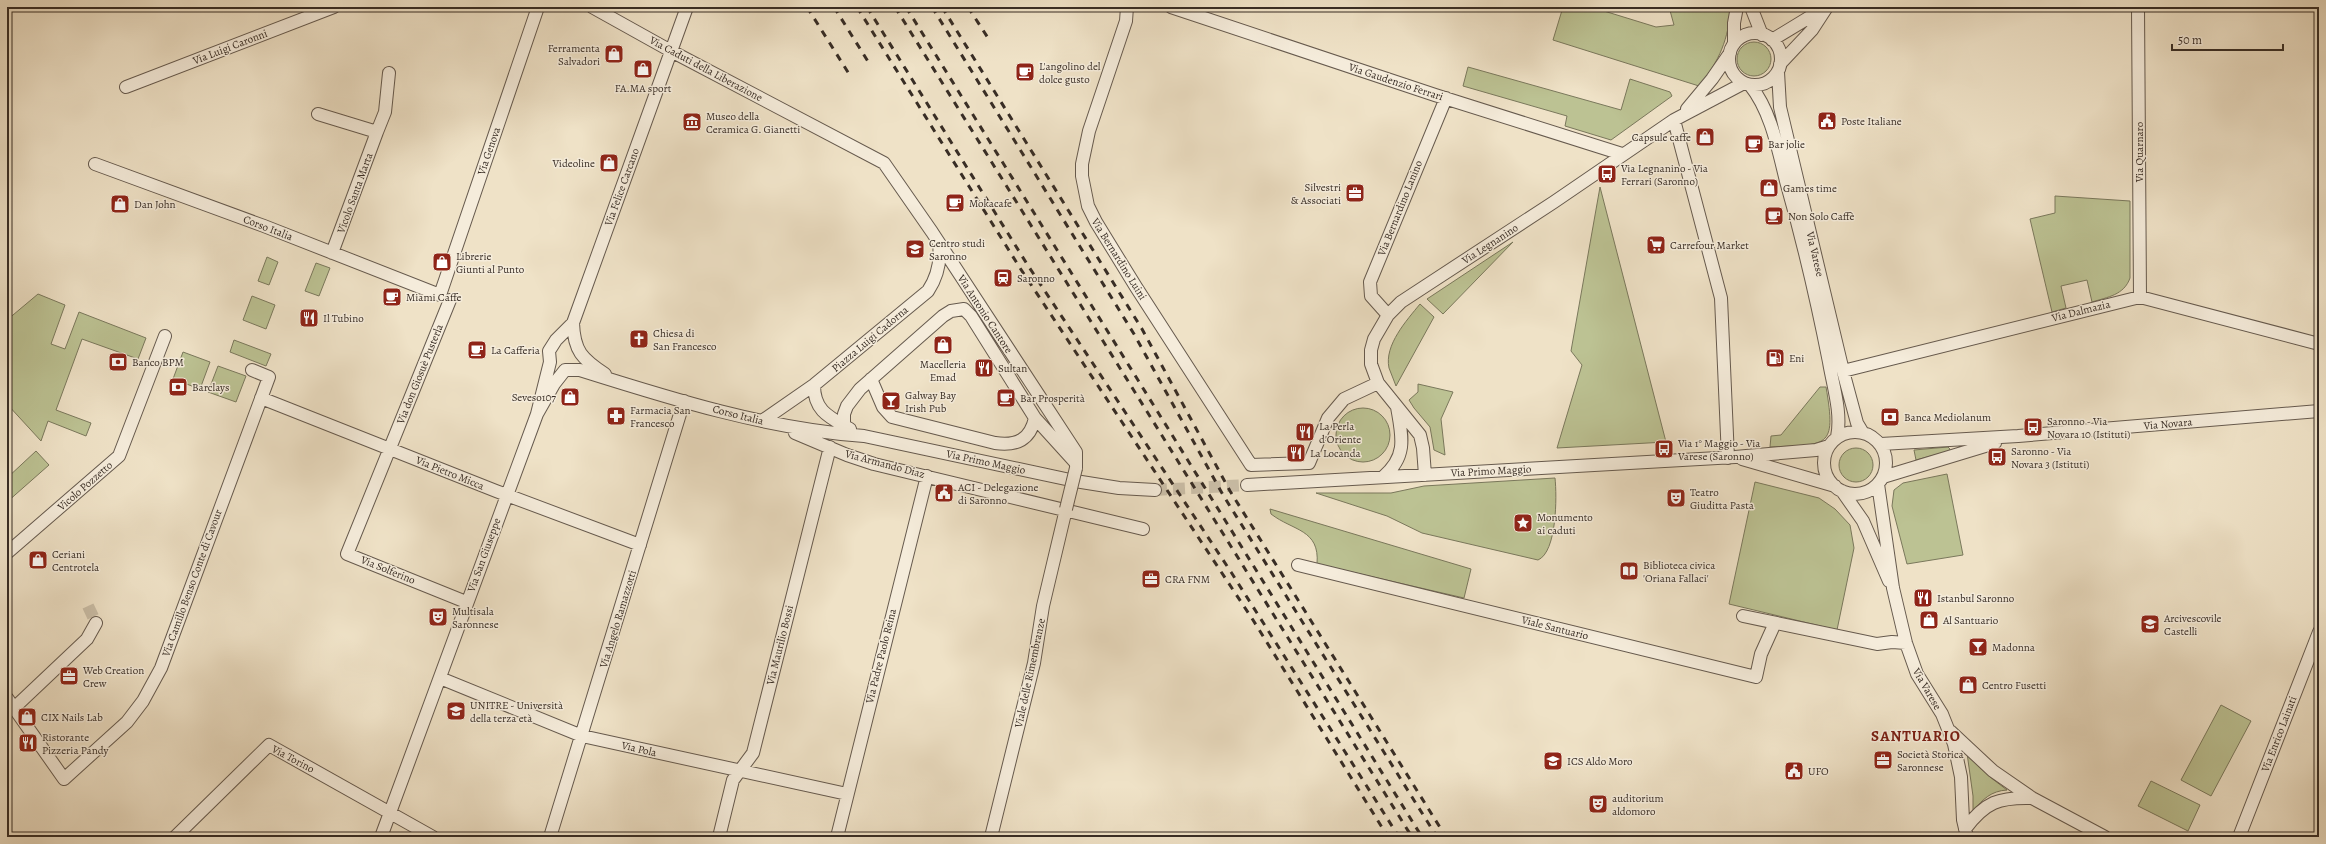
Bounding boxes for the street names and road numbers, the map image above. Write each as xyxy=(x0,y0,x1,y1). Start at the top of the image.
street label: Via Luigi Caronni xyxy=(190,26,269,68)
street label: Via Caduti della Liberazione xyxy=(646,32,765,105)
street label: Via Gaudenzio Ferrari xyxy=(1346,59,1445,104)
street label: Via Quarnaro xyxy=(2132,121,2147,183)
street label: Via Genova xyxy=(473,124,504,178)
street label: Via Felice Carcano xyxy=(601,146,643,229)
street label: Vicolo Santa Marta xyxy=(333,150,377,236)
street label: Via Bernardino Lanino xyxy=(1374,158,1426,259)
street label: Corso Italia xyxy=(241,212,296,245)
street label: Via Bernardino Luini xyxy=(1087,214,1150,303)
street label: Via Legnanino xyxy=(1458,220,1522,268)
street label: Via Varese xyxy=(1802,229,1827,278)
street label: Via Antonio Cantore xyxy=(953,271,1016,356)
street label: Via Dalmazia xyxy=(2049,296,2113,326)
street label: Piazza Luigi Cadorna xyxy=(828,302,912,376)
street label: Via don Giosuè Pusterla xyxy=(393,321,447,427)
street label: Corso Italia xyxy=(711,401,766,429)
street label: Via Novara xyxy=(2142,414,2194,434)
street label: Via Armando Diaz xyxy=(842,446,927,482)
street label: Via Primo Maggio xyxy=(944,446,1028,478)
street label: Via Pietro Micca xyxy=(413,452,487,494)
street label: Vicolo Pozzetto xyxy=(53,458,116,515)
street label: Via Primo Maggio xyxy=(1449,461,1532,481)
street label: Via Camillo Benso Conte di Cavour xyxy=(158,507,226,660)
street label: Via San Giuseppe xyxy=(463,516,504,595)
street label: Via Solferino xyxy=(358,552,418,588)
street label: Via Angelo Ramazzotti xyxy=(596,568,640,671)
street label: Via Maurilio Bossi xyxy=(763,604,797,687)
street label: Via Padre Paolo Reina xyxy=(862,606,900,706)
street label: Viale Santuario xyxy=(1519,612,1591,644)
street label: Viale delle Rimembranze xyxy=(1011,617,1049,730)
street label: Via Varese xyxy=(1909,664,1945,713)
street label: Via Enrico Lainati xyxy=(2257,694,2300,775)
street label: Via Pola xyxy=(619,737,659,761)
street label: Via Torino xyxy=(268,741,317,777)

